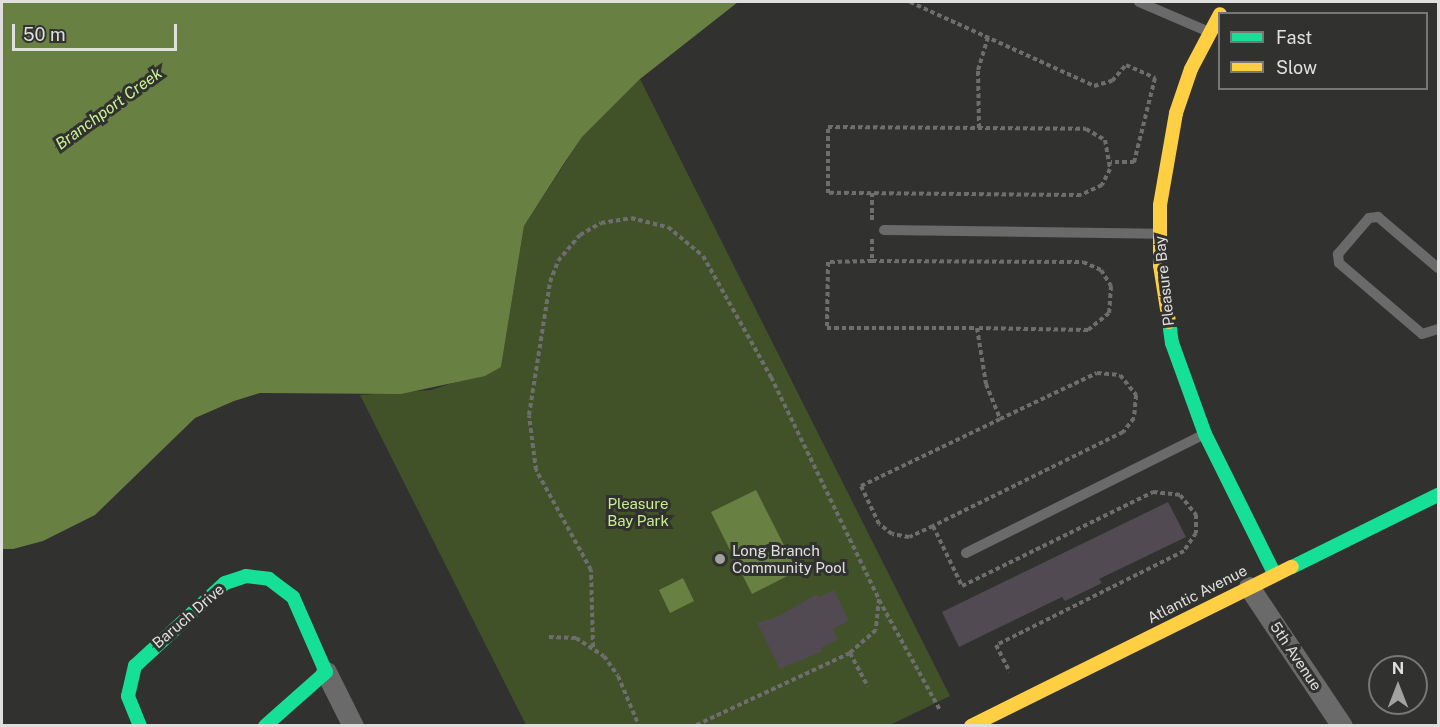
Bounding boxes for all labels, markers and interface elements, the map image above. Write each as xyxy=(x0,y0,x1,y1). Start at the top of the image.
scale bar xyxy=(15,12,180,50)
legend xyxy=(1218,12,1428,90)
text: 50 m xyxy=(23,24,66,45)
text: Fast xyxy=(1276,27,1312,48)
text: Slow xyxy=(1276,57,1317,78)
water label: Branchport Creek xyxy=(52,64,166,154)
street label: Pleasure Bay xyxy=(1150,235,1178,327)
park label: Pleasure Bay Park xyxy=(607,494,669,529)
place label: Long Branch Community Pool xyxy=(732,541,846,576)
marker: Long Branch Community Pool xyxy=(713,552,727,566)
street label: Atlantic Avenue xyxy=(1144,561,1250,627)
street label: Baruch Drive xyxy=(148,580,228,652)
street label: 5th Avenue xyxy=(1266,618,1326,694)
north arrow xyxy=(1368,655,1428,715)
text: N xyxy=(1392,659,1404,678)

